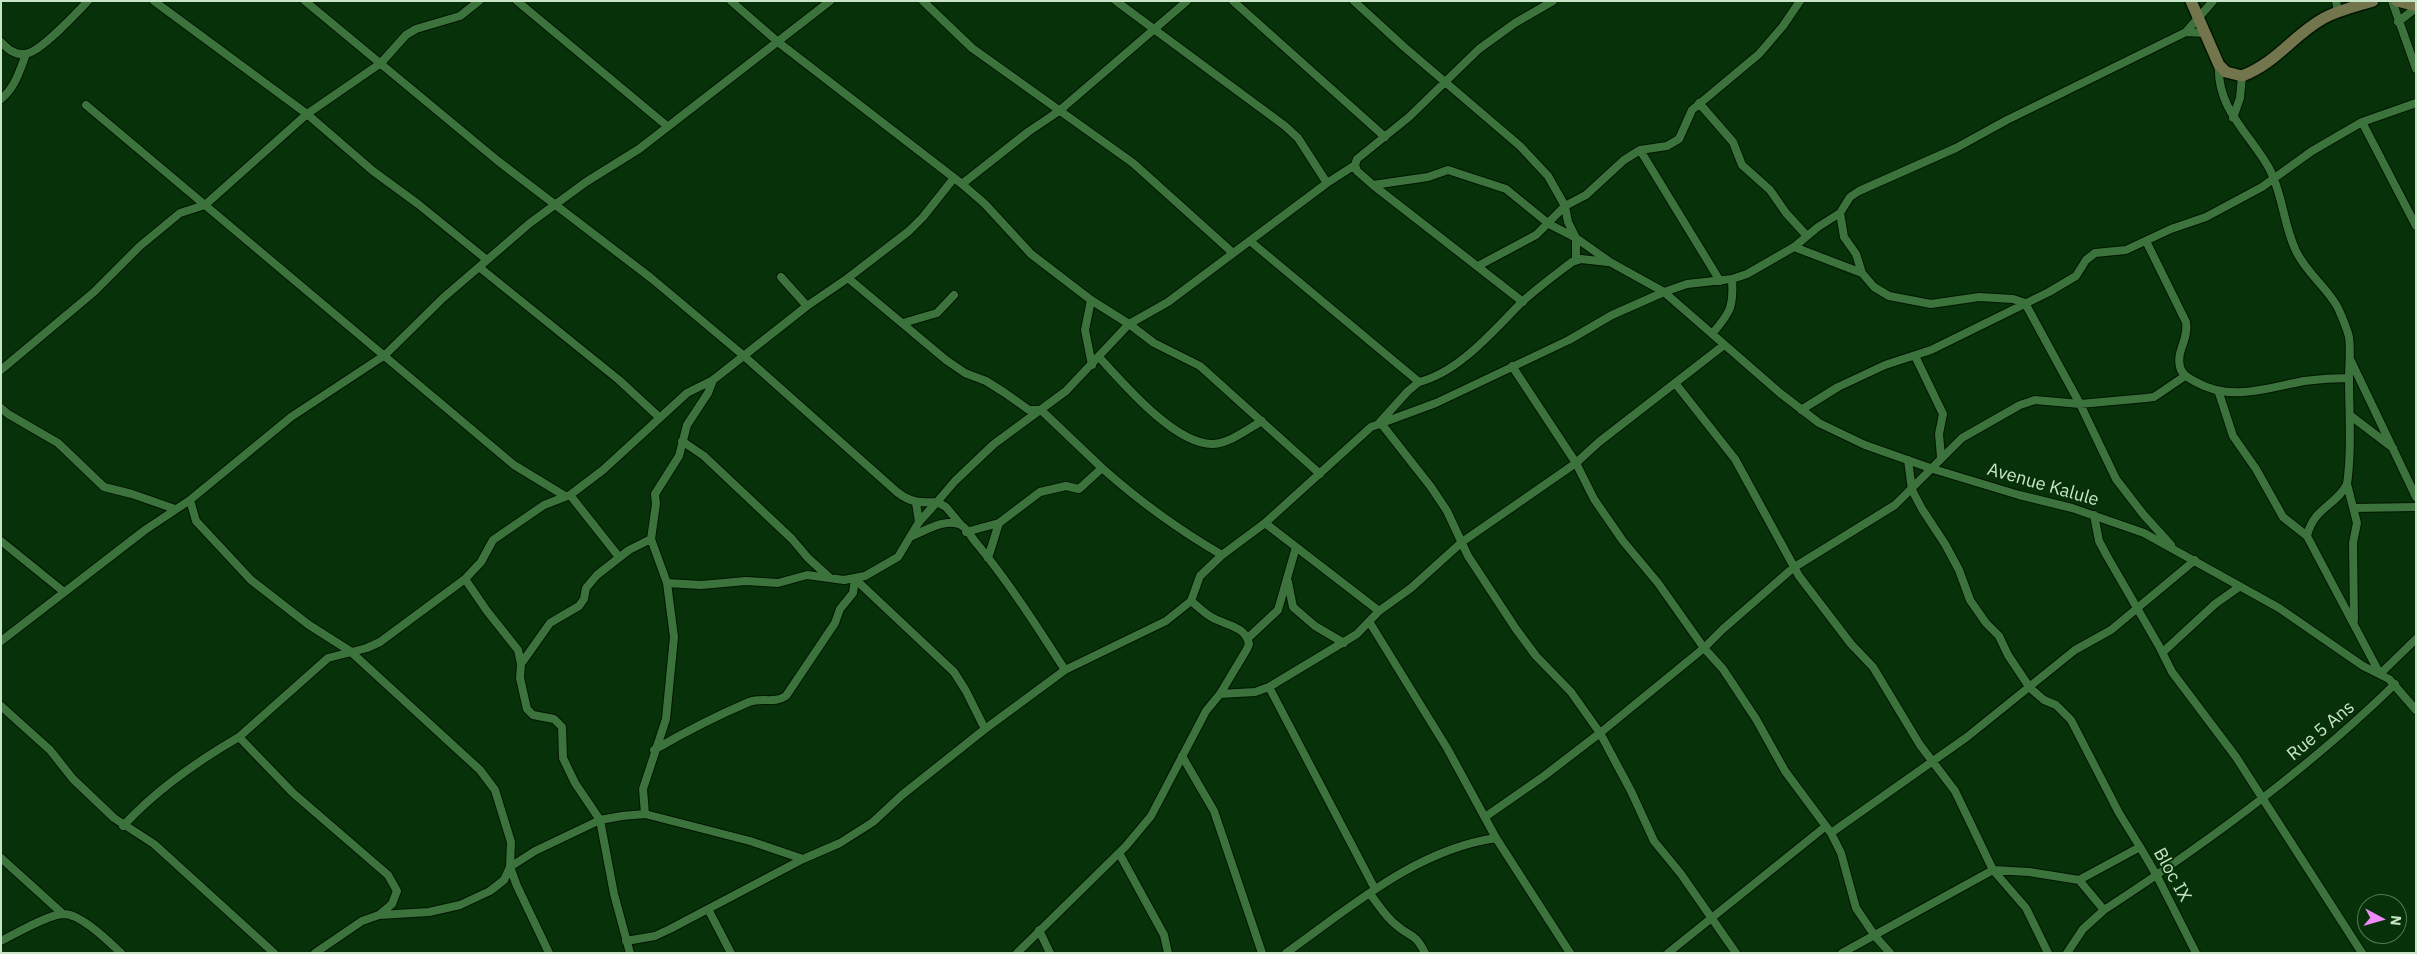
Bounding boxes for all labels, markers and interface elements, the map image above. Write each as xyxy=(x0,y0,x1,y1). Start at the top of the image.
street label: Avenue Kalule xyxy=(1985,459,2101,511)
street label: Rue 5 Ans xyxy=(2283,697,2359,765)
street label: Bloc IX xyxy=(2148,844,2196,906)
north arrow xyxy=(2357,894,2407,944)
text: N xyxy=(2386,914,2405,926)

